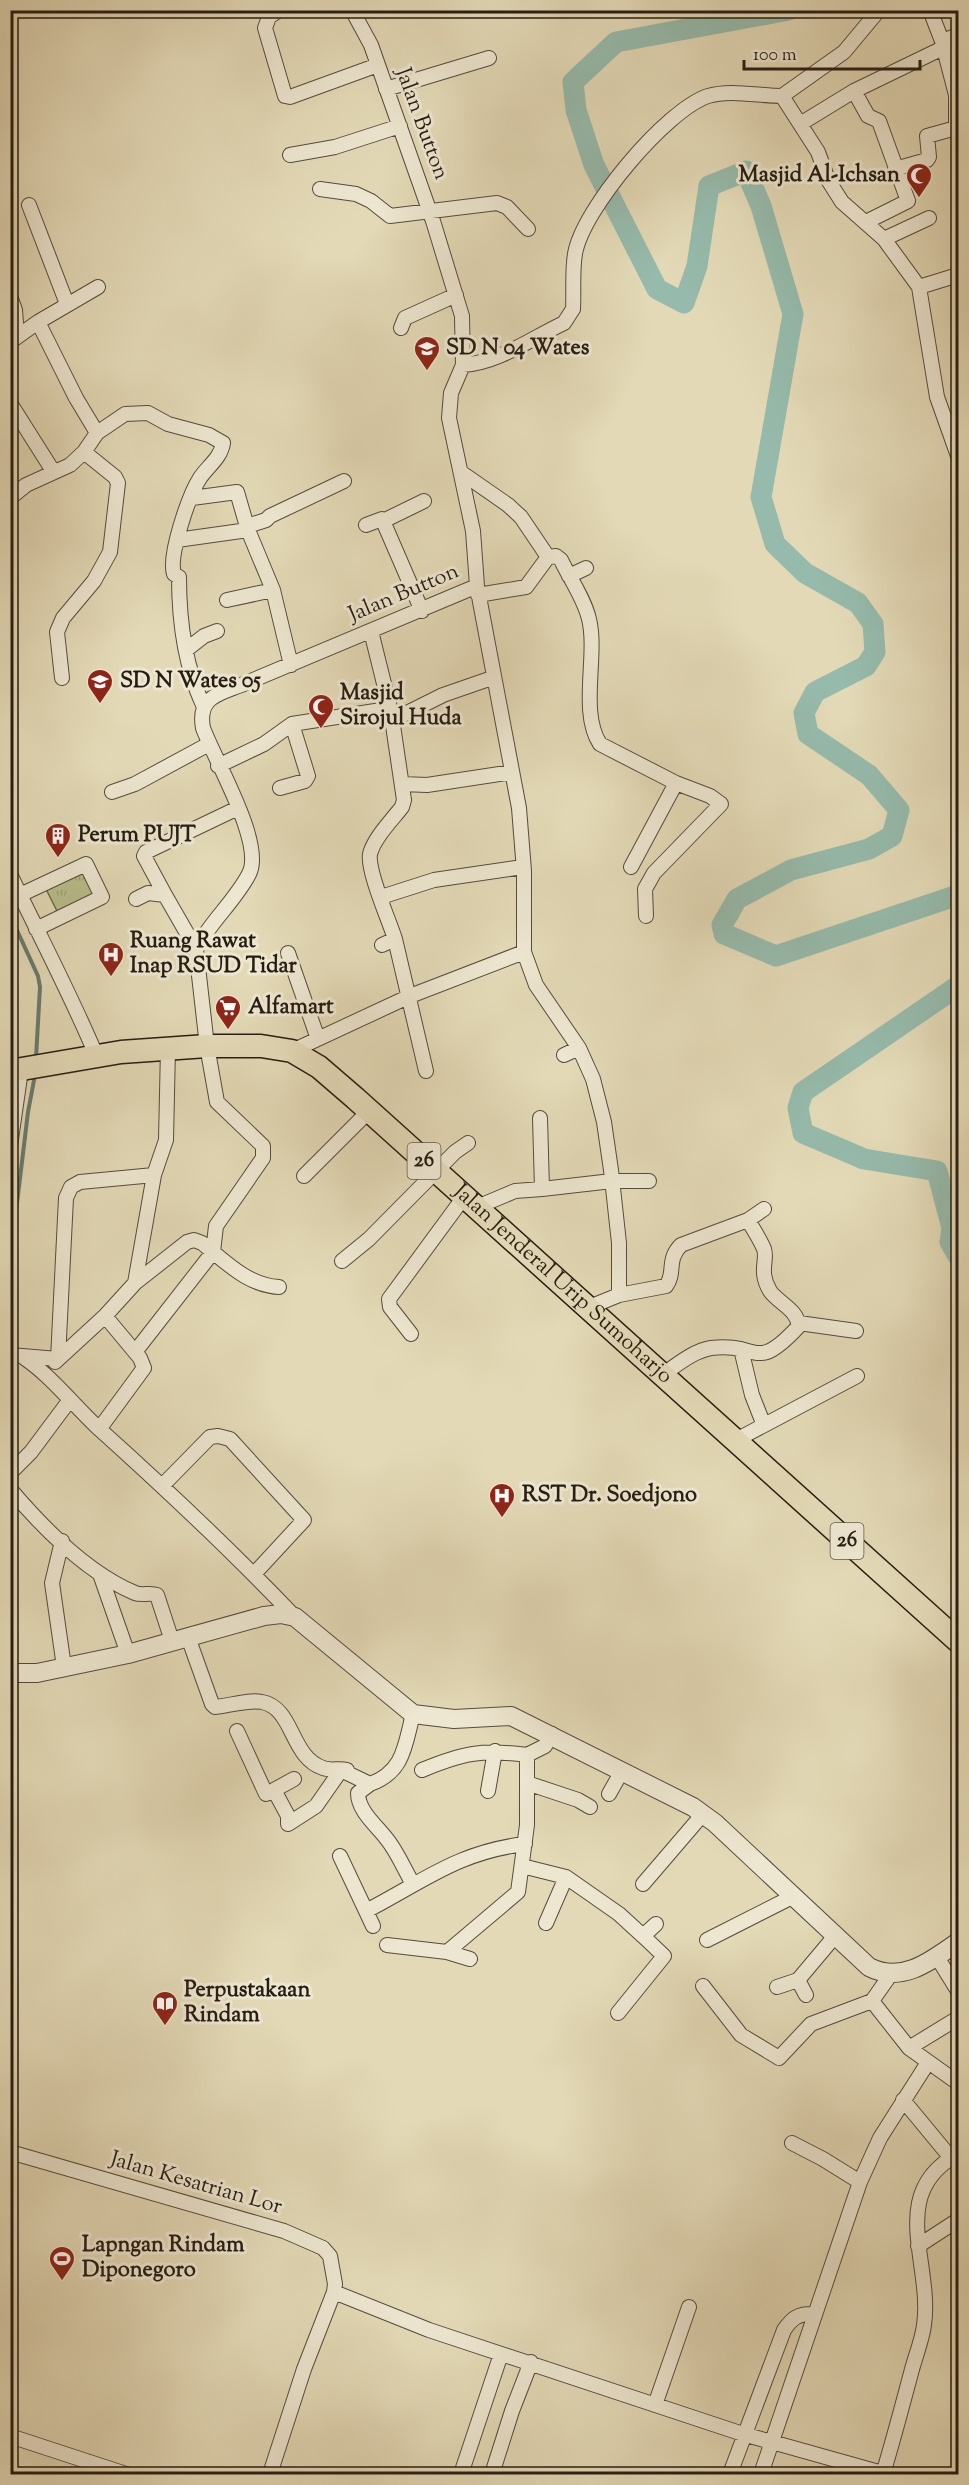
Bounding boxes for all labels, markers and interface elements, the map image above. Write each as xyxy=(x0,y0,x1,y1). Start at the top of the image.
scale bar xyxy=(744,33,920,71)
text: 100 m xyxy=(753,43,797,69)
street label: Jalan Button xyxy=(386,63,456,184)
place label: Masjid Al-Ichsan xyxy=(739,160,900,192)
mosque icon: Masjid Al-Ichsan xyxy=(904,161,934,199)
place label: SD N 04 Wates xyxy=(446,333,590,365)
school or university icon: SD N 04 Wates xyxy=(412,334,442,372)
street label: Jalan Button xyxy=(343,556,464,632)
place label: SD N Wates 05 xyxy=(120,666,261,698)
school or university icon: SD N Wates 05 xyxy=(85,667,115,705)
place label: Masjid Sirojul Huda xyxy=(340,678,462,735)
mosque icon: Masjid Sirojul Huda xyxy=(306,692,336,730)
place label: Perum PUJT xyxy=(78,820,196,852)
building icon: Perum PUJT xyxy=(43,821,73,859)
place label: Ruang Rawat Inap RSUD Tidar xyxy=(130,926,297,983)
hospital icon: Ruang Rawat Inap RSUD Tidar xyxy=(96,940,126,978)
place label: Alfamart xyxy=(248,992,334,1024)
supermarket icon: Alfamart xyxy=(213,993,243,1031)
road number: 26 xyxy=(408,1143,440,1179)
street label: Jalan Jenderal Urip Sumoharjo xyxy=(445,1176,679,1392)
place label: RST Dr. Soedjono xyxy=(522,1480,697,1512)
hospital icon: RST Dr. Soedjono xyxy=(487,1481,517,1519)
road number: 26 xyxy=(830,1523,864,1559)
place label: Perpustakaan Rindam xyxy=(184,1975,310,2032)
library icon: Perpustakaan Rindam xyxy=(150,1989,180,2027)
street label: Jalan Kesatrian Lor xyxy=(105,2144,286,2224)
place label: Lapngan Rindam Diponegoro xyxy=(82,2230,245,2287)
sports icon: Lapngan Rindam Diponegoro xyxy=(47,2244,77,2282)

